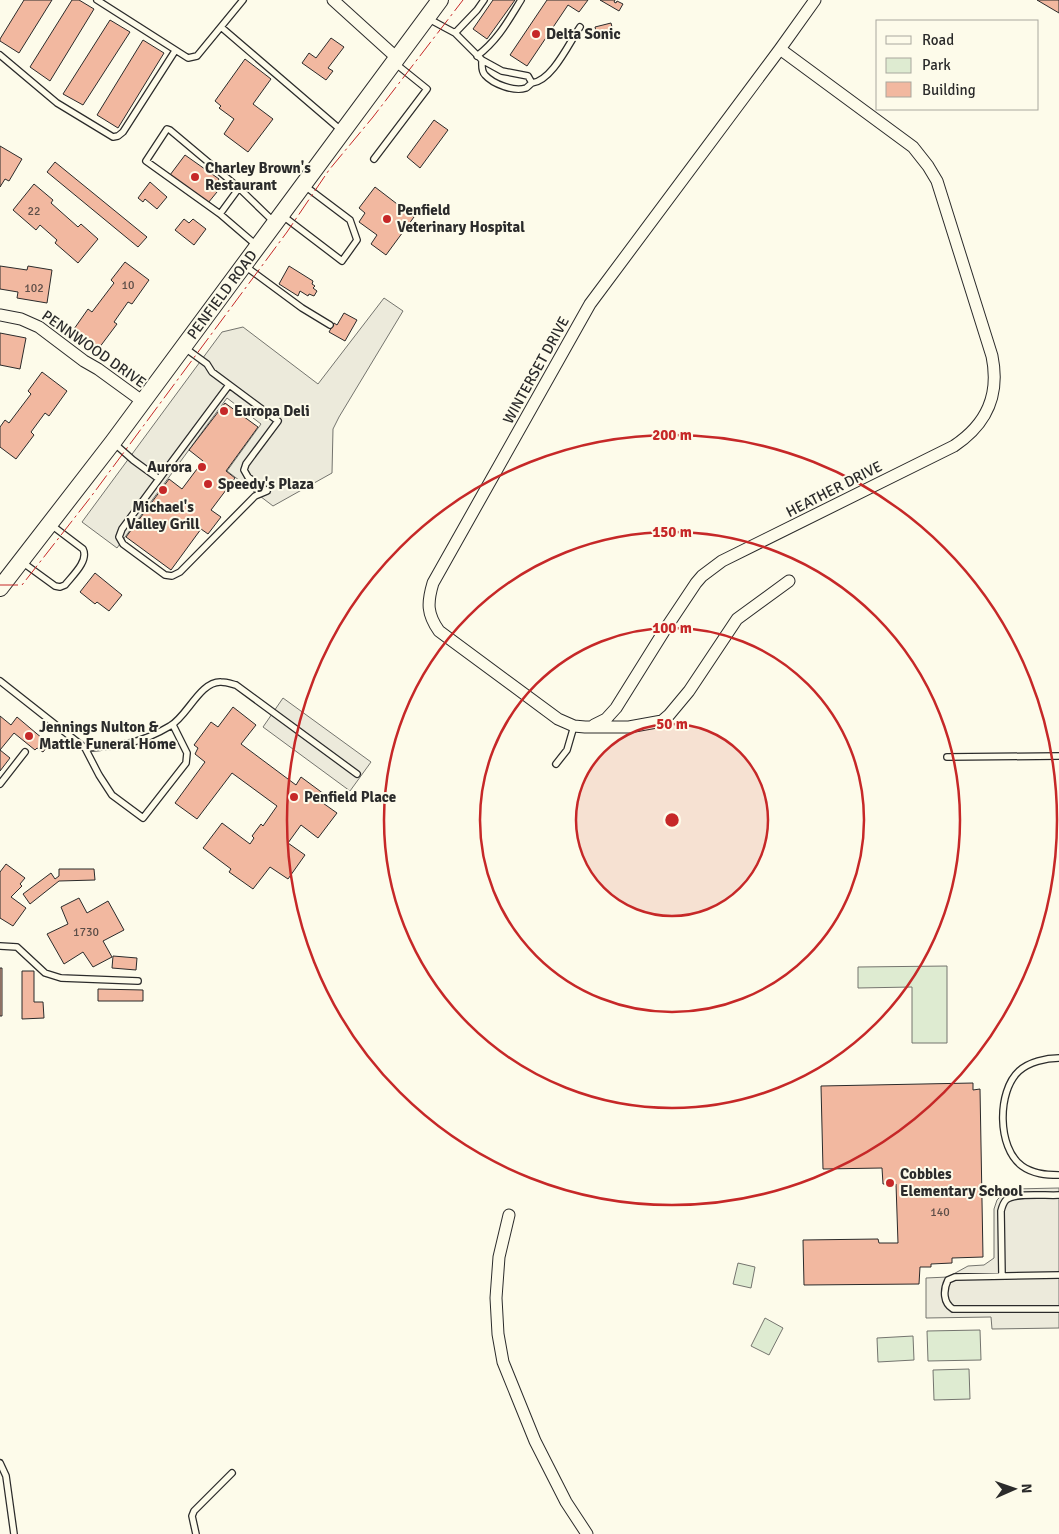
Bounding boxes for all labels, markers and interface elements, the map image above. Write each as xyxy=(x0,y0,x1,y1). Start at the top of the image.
legend xyxy=(876,20,1039,110)
place label: Delta Sonic xyxy=(546,25,621,43)
marker: Delta Sonic xyxy=(530,28,542,40)
text: Road xyxy=(922,31,954,49)
text: Park xyxy=(922,56,951,74)
text: Building xyxy=(922,81,976,99)
place label: Charley Brown's Restaurant xyxy=(205,159,311,194)
marker: Charley Brown's Restaurant xyxy=(189,171,201,183)
place label: Penfield Veterinary Hospital xyxy=(397,201,525,236)
house number: 22 xyxy=(28,204,40,219)
marker: Penfield Veterinary Hospital xyxy=(381,213,393,225)
street label: PENFIELD ROAD xyxy=(183,247,261,343)
house number: 10 xyxy=(122,278,134,293)
house number: 102 xyxy=(24,281,44,296)
street label: PENNWOOD DRIVE xyxy=(38,306,150,392)
street label: WINTERSET DRIVE xyxy=(499,313,573,427)
place label: Europa Deli xyxy=(234,402,310,420)
marker: Europa Deli xyxy=(218,405,230,417)
text: 200 m xyxy=(652,426,692,444)
street label: HEATHER DRIVE xyxy=(783,457,885,521)
place label: Aurora xyxy=(147,458,192,476)
marker: Aurora xyxy=(196,461,208,473)
place label: Speedy's Plaza xyxy=(218,475,314,493)
marker: Speedy's Plaza xyxy=(202,478,214,490)
marker: Michael's Valley Grill xyxy=(157,484,169,496)
place label: Michael's Valley Grill xyxy=(126,498,200,533)
text: 150 m xyxy=(652,523,692,541)
text: 100 m xyxy=(652,619,692,637)
text: 50 m xyxy=(656,715,688,733)
place label: Jennings Nulton & Mattle Funeral Home xyxy=(39,718,176,753)
marker: Jennings Nulton & Mattle Funeral Home xyxy=(23,730,35,742)
place label: Penfield Place xyxy=(304,788,396,806)
marker: Penfield Place xyxy=(288,791,300,803)
centre of rings xyxy=(663,811,681,829)
house number: 1730 xyxy=(73,925,99,940)
place label: Cobbles Elementary School xyxy=(900,1165,1023,1200)
marker: Cobbles Elementary School xyxy=(884,1177,896,1189)
house number: 140 xyxy=(930,1205,950,1220)
north arrow xyxy=(989,1464,1039,1514)
text: N xyxy=(1018,1483,1035,1494)

